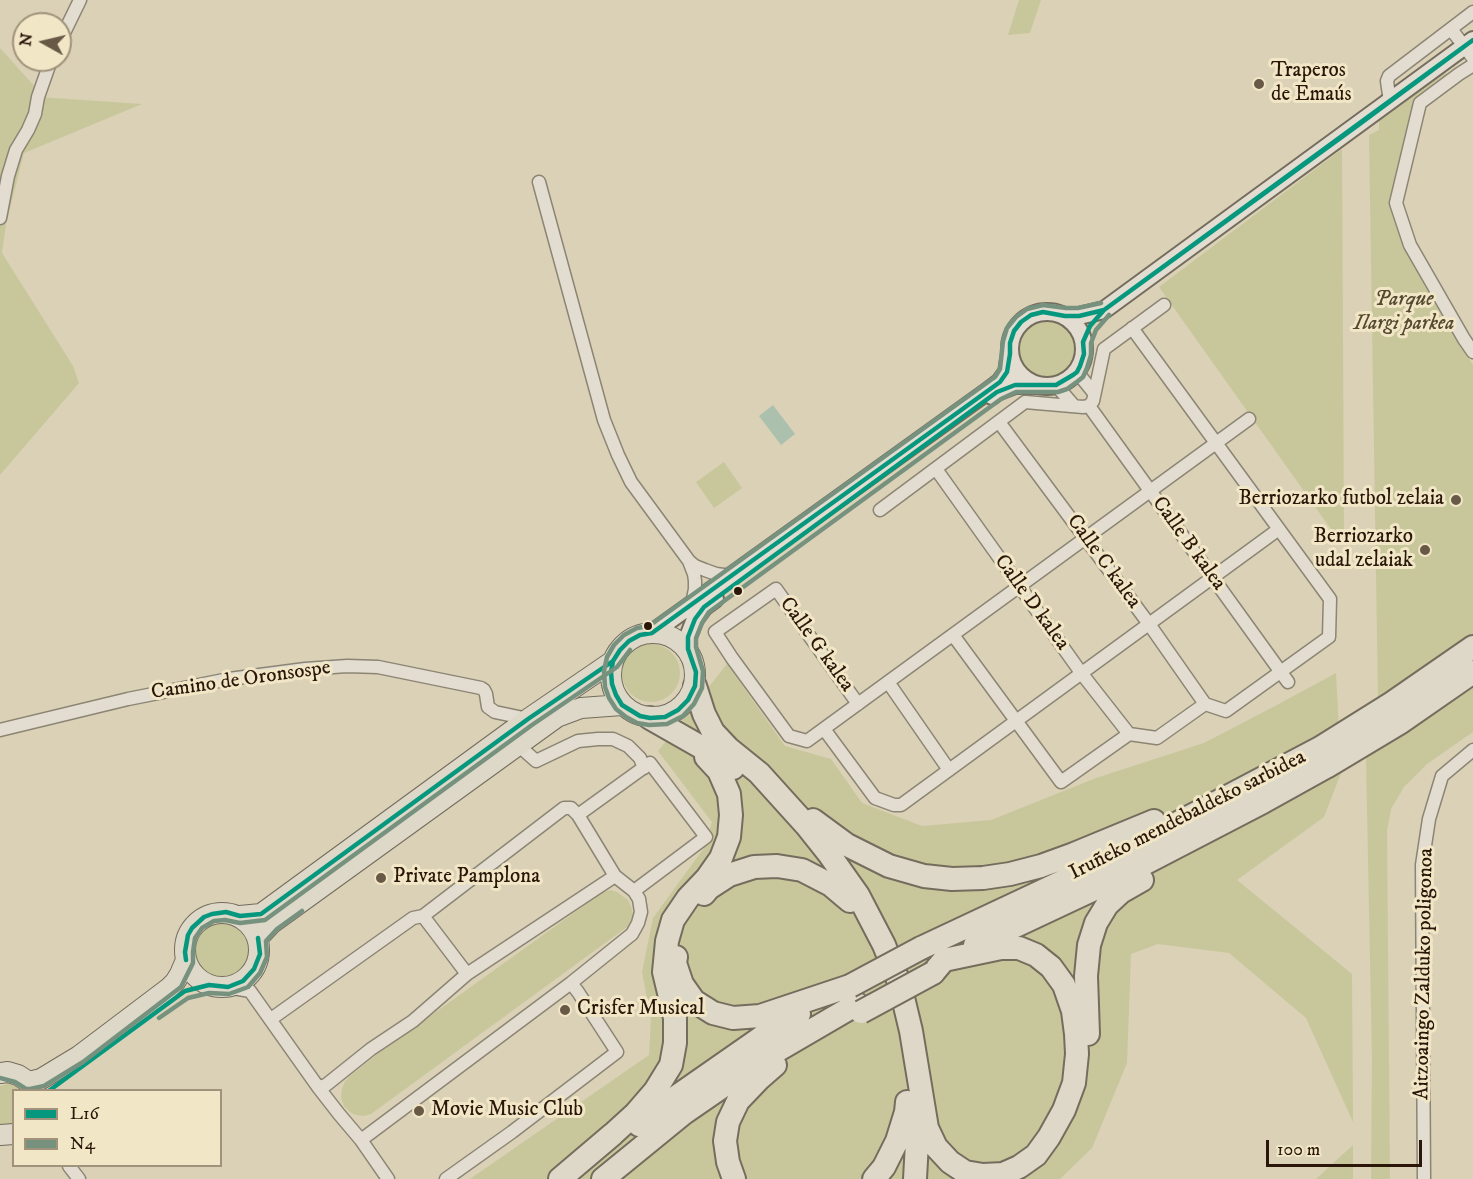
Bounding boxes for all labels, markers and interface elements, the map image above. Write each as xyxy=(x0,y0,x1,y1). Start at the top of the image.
north arrow xyxy=(12,12,72,72)
text: N xyxy=(15,32,37,48)
place label: Traperos de Emaús xyxy=(1271,59,1351,109)
marker: Traperos de Emaús xyxy=(1252,77,1266,91)
park label: Parque Ilargi parkea xyxy=(1354,288,1454,338)
place label: Berriozarko futbol zelaia xyxy=(1238,487,1444,513)
street label: Calle B kalea xyxy=(1146,492,1230,596)
marker: Berriozarko futbol zelaia xyxy=(1449,493,1463,507)
street label: Calle C kalea xyxy=(1060,510,1146,614)
place label: Berriozarko udal zelaiak xyxy=(1314,525,1413,575)
marker: Berriozarko udal zelaiak xyxy=(1418,543,1432,557)
street label: Calle D kalea xyxy=(988,550,1074,656)
unlabelled marker xyxy=(732,585,744,597)
street label: Calle G kalea xyxy=(773,593,859,697)
unlabelled marker xyxy=(642,620,654,632)
street label: Camino de Oronsospe xyxy=(150,656,332,706)
street label: Iruñeko mendebaldeko sarbidea xyxy=(1066,745,1310,887)
street label: Aitzoaingo Zalduko poligonoa xyxy=(1410,848,1440,1100)
place label: Private Pamplona xyxy=(393,865,540,891)
marker: Private Pamplona xyxy=(374,871,388,885)
place label: Crisfer Musical xyxy=(577,997,704,1023)
marker: Crisfer Musical xyxy=(558,1003,572,1017)
legend xyxy=(12,1089,222,1167)
place label: Movie Music Club xyxy=(431,1098,583,1124)
text: L16 xyxy=(70,1103,99,1125)
marker: Movie Music Club xyxy=(412,1104,426,1118)
scale bar xyxy=(1269,1128,1425,1166)
text: N4 xyxy=(70,1133,95,1155)
text: 100 m xyxy=(1277,1139,1320,1161)

